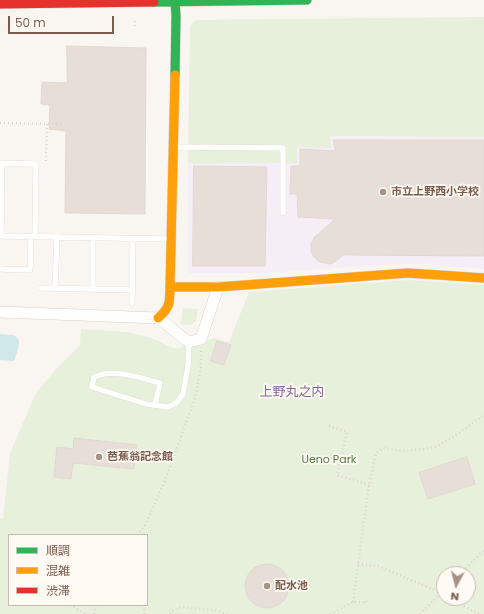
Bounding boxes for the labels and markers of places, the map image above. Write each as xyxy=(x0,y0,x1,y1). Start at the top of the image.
place label: 市立上野西小学校 xyxy=(391,185,479,199)
marker: 市立上野西小学校 xyxy=(378,187,388,197)
place label: 芭蕉翁記念館 xyxy=(107,450,173,464)
marker: 芭蕉翁記念館 xyxy=(94,452,104,462)
place label: 配水池 xyxy=(275,579,308,593)
marker: 配水池 xyxy=(262,581,272,591)

